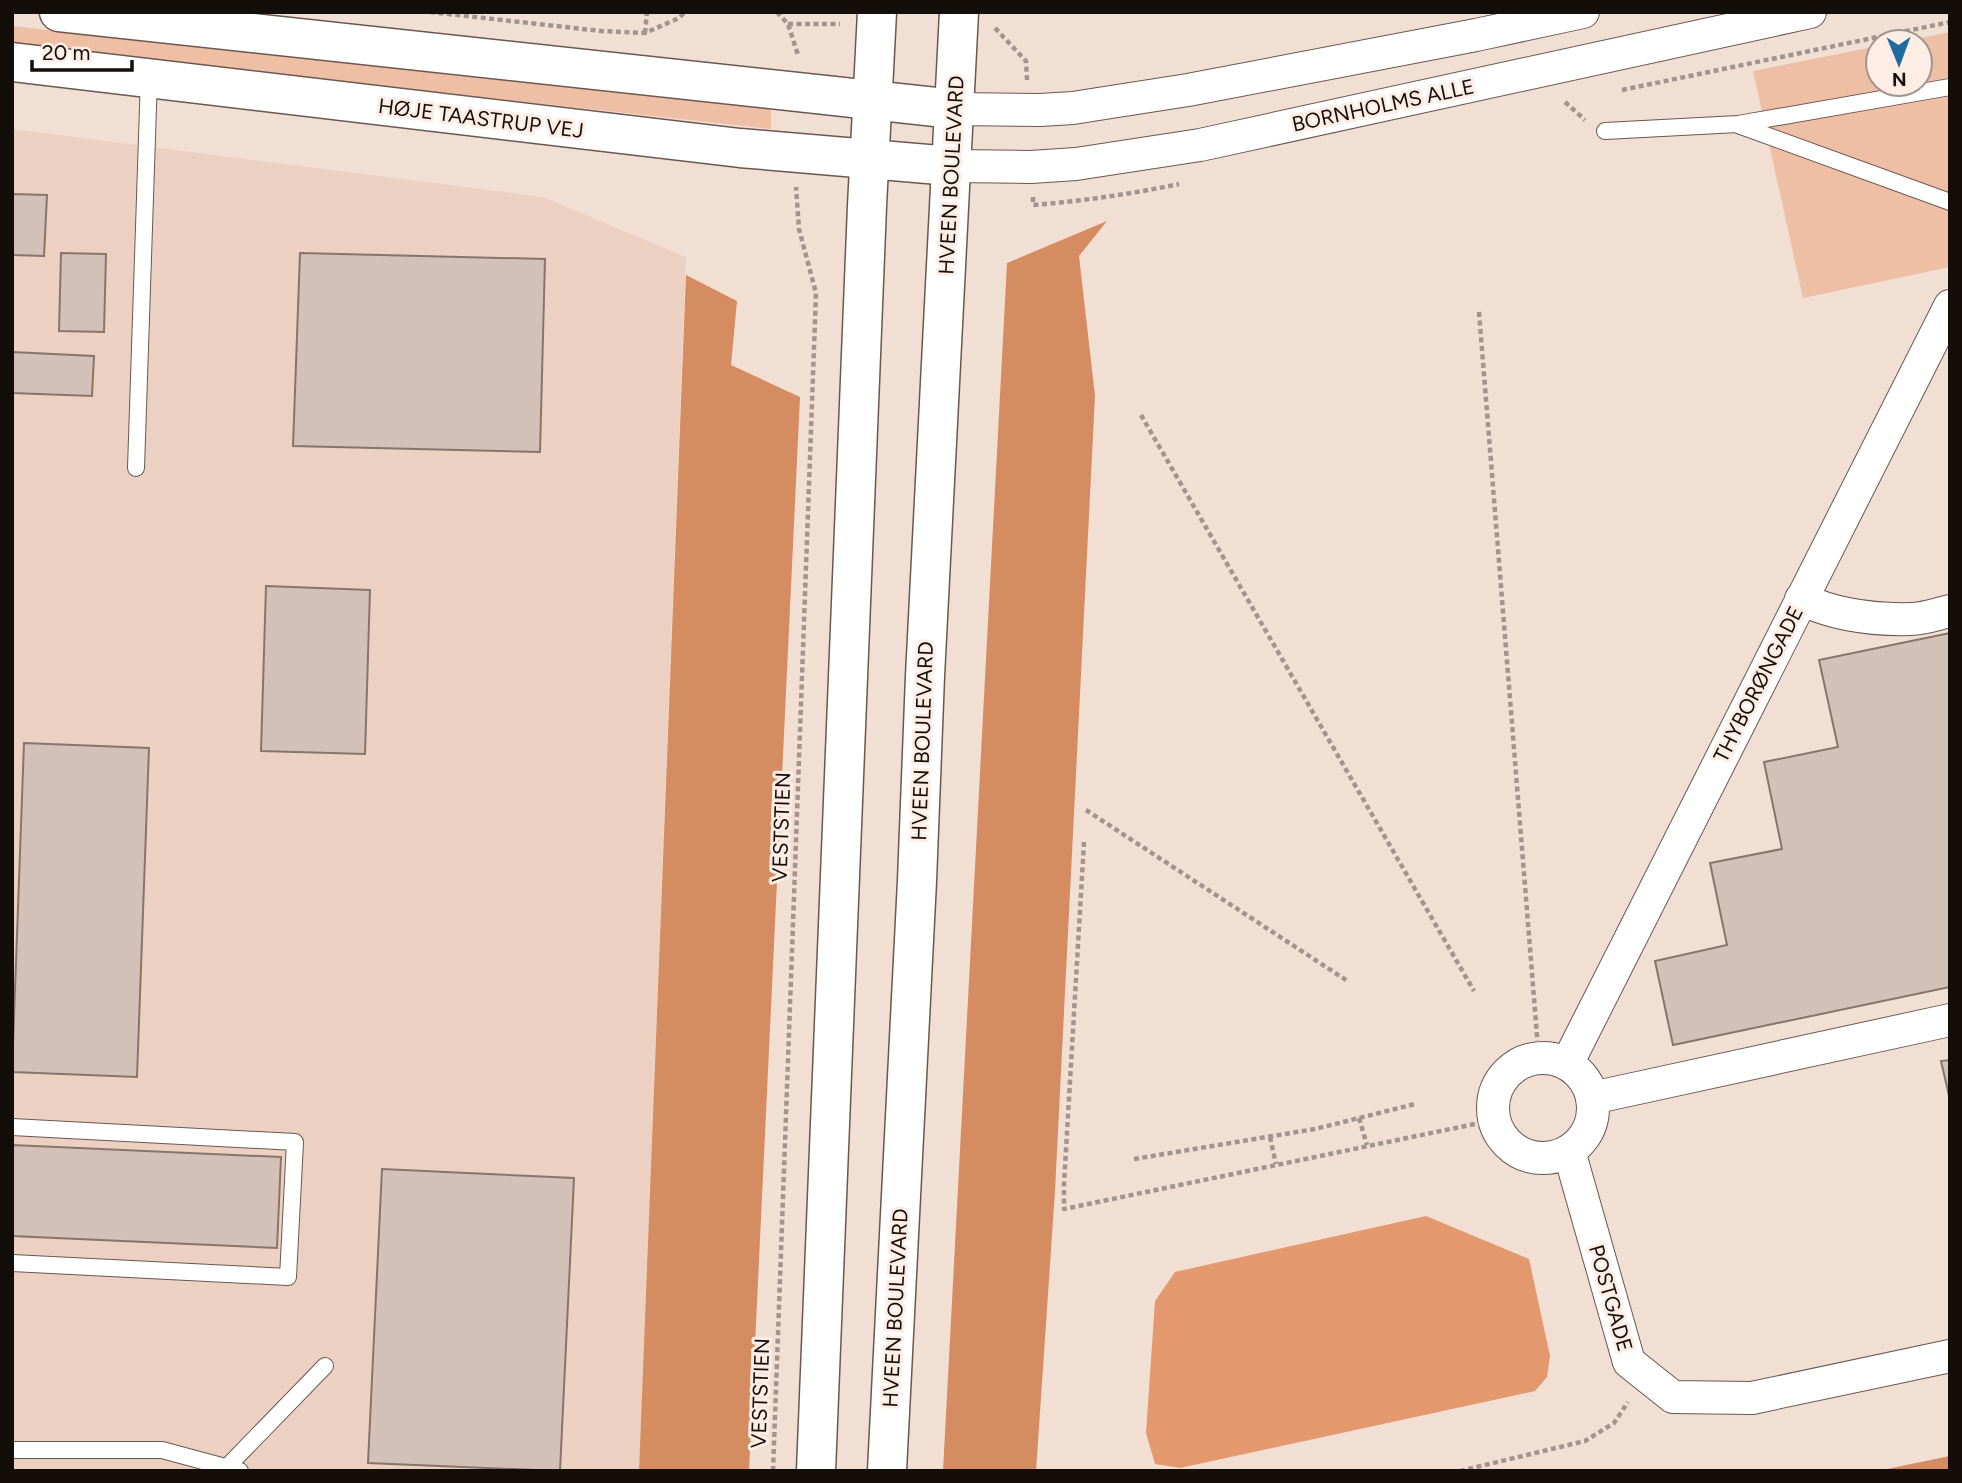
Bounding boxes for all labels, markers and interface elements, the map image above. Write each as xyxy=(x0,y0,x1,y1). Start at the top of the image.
scale bar xyxy=(32,28,131,72)
north arrow xyxy=(1864,28,1934,98)
text: 20 m xyxy=(42,40,90,65)
text: N xyxy=(1892,68,1907,91)
street label: BORNHOLMS ALLE xyxy=(1290,73,1476,137)
street label: HVEEN BOULEVARD xyxy=(933,75,969,275)
street label: HØJE TAASTRUP VEJ xyxy=(377,93,585,143)
street label: THYBORØNGADE xyxy=(1708,602,1808,766)
street label: HVEEN BOULEVARD xyxy=(906,641,938,841)
street label: VESTSTIEN xyxy=(767,771,795,883)
street label: HVEEN BOULEVARD xyxy=(877,1208,913,1408)
street label: POSTGADE xyxy=(1584,1242,1638,1354)
street label: VESTSTIEN xyxy=(746,1337,774,1449)

